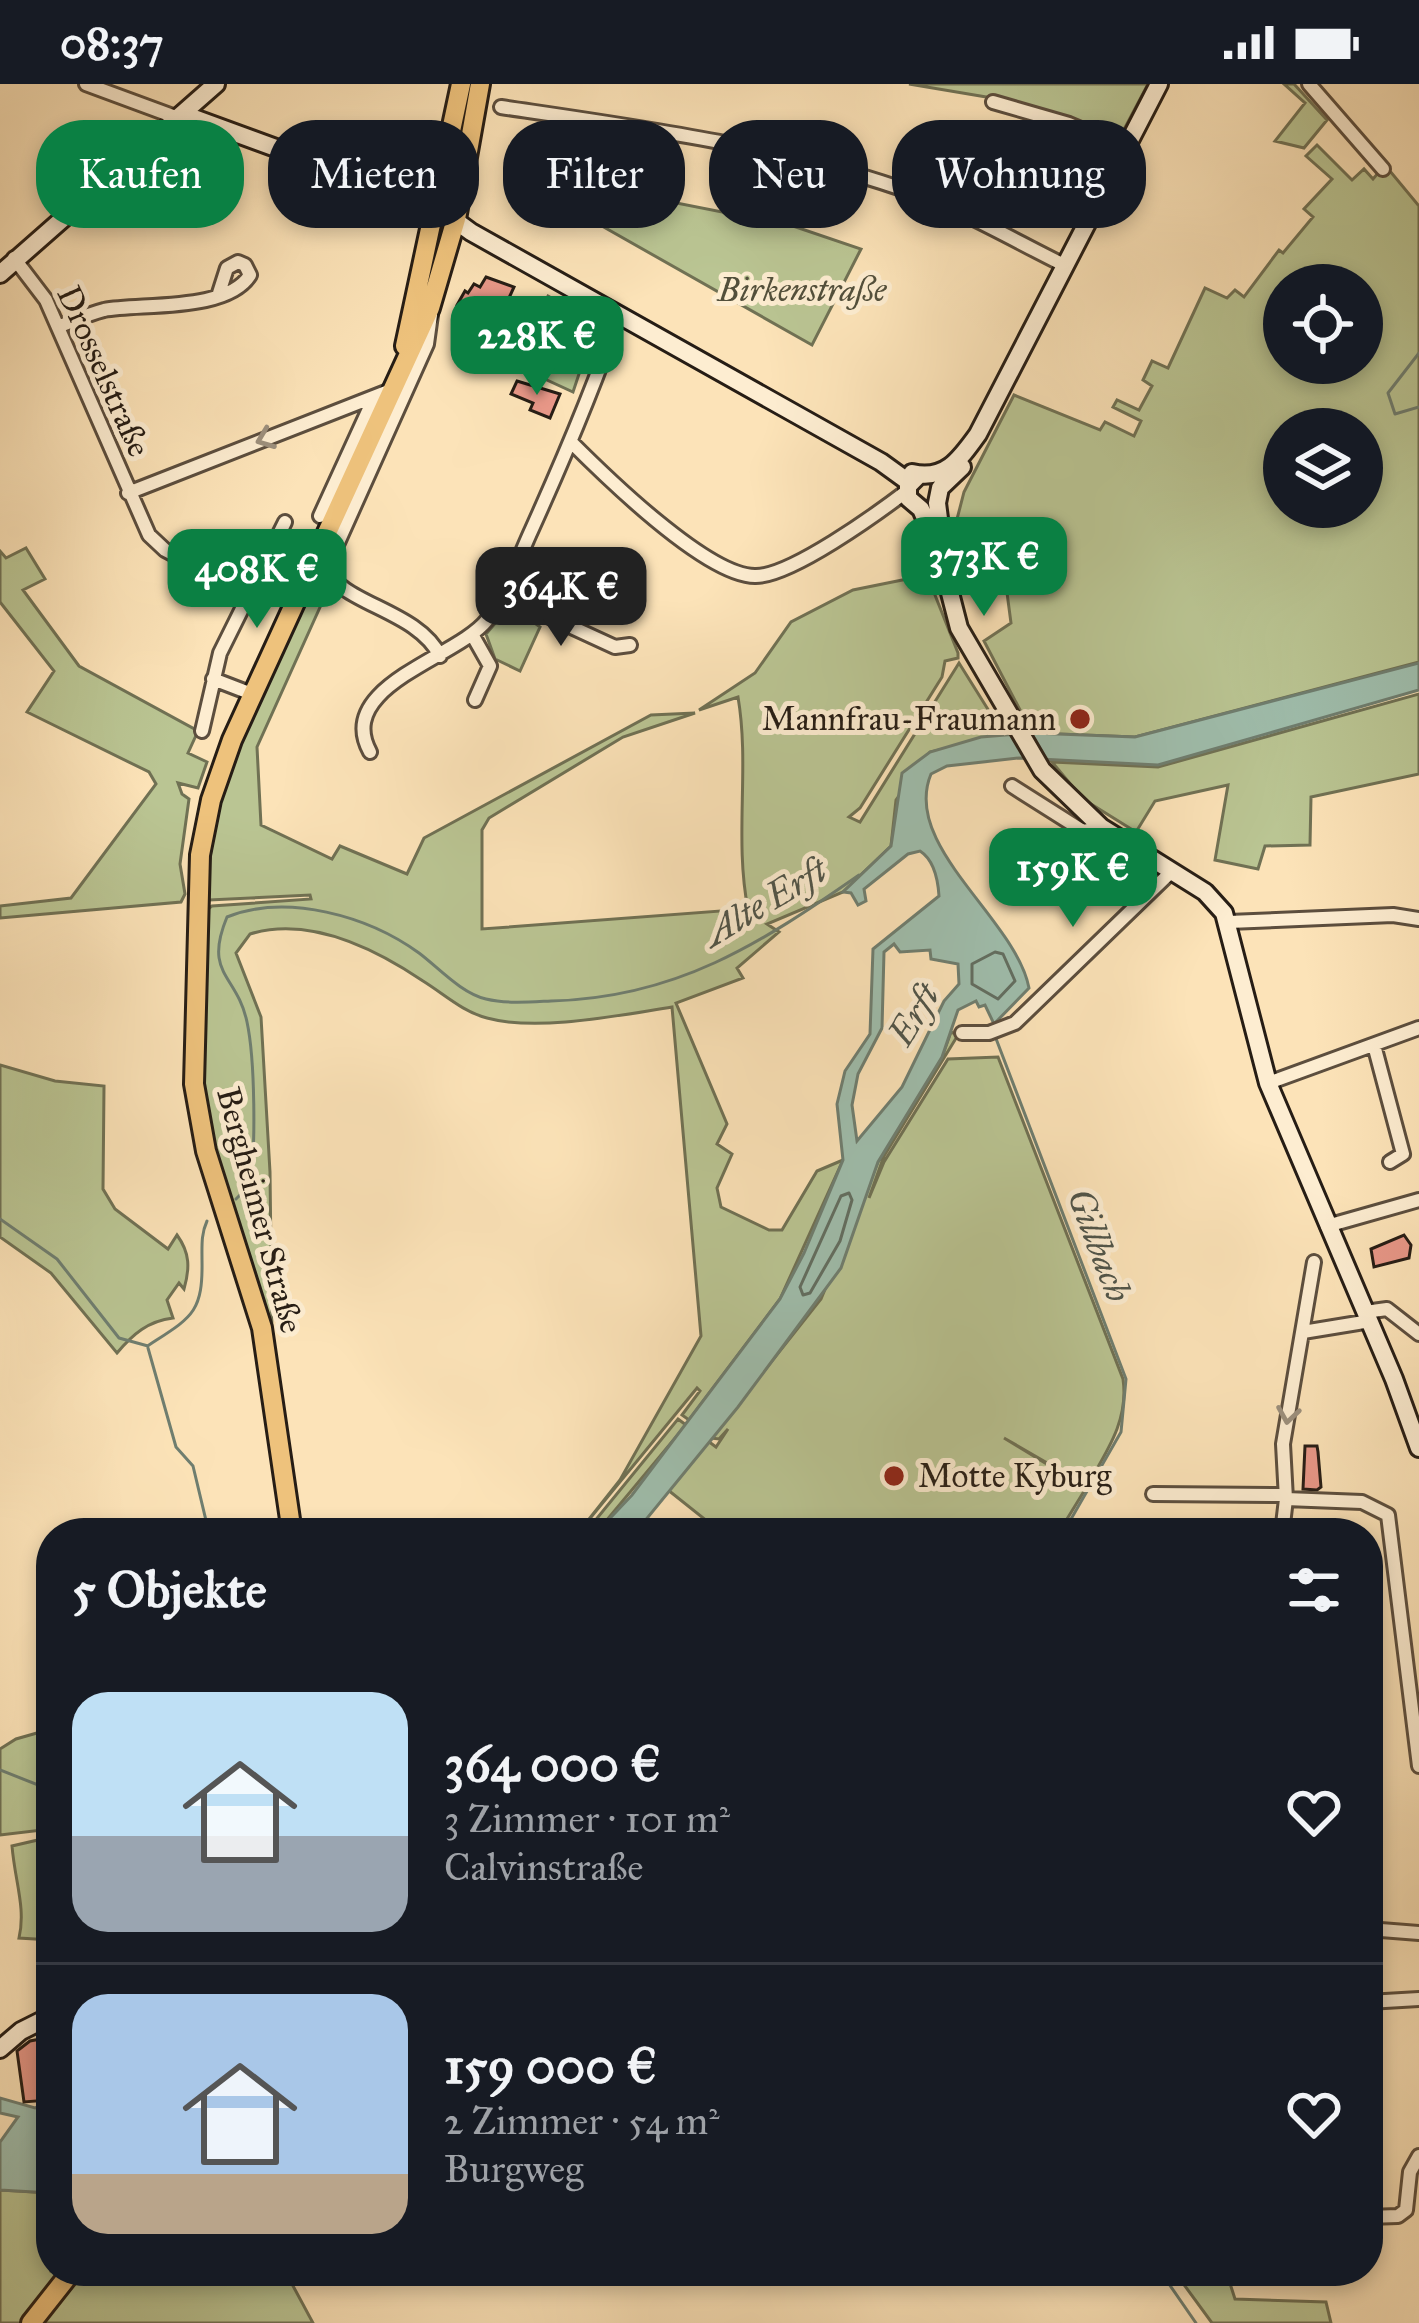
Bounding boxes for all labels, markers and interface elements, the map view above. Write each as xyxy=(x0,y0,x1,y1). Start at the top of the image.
text: 08:37 xyxy=(60,15,163,70)
chip: Kaufen xyxy=(36,120,244,228)
chip: Mieten xyxy=(268,120,479,228)
chip: Filter xyxy=(503,120,685,228)
chip: Neu xyxy=(709,120,868,228)
chip: Wohnung xyxy=(892,120,1146,228)
map controls xyxy=(1263,264,1383,528)
button: locate xyxy=(1263,264,1383,384)
park label: Birkenstraße xyxy=(716,270,887,310)
street label: Drosselstraße xyxy=(49,279,159,463)
pin: 228K € xyxy=(439,296,635,398)
text: 228K € xyxy=(478,311,596,359)
button: layers xyxy=(1263,408,1383,528)
one-way arrow xyxy=(256,425,277,450)
pin: 373K € xyxy=(886,517,1082,619)
pin: 408K € xyxy=(159,529,355,631)
text: 373K € xyxy=(928,532,1040,580)
text: 408K € xyxy=(195,544,319,592)
pin: 364K € xyxy=(463,547,659,649)
text: 364K € xyxy=(502,562,620,610)
place label: Mannfrau-Fraumann xyxy=(762,699,1056,739)
marker: Mannfrau-Fraumann xyxy=(1067,706,1093,732)
pin: 159K € xyxy=(975,828,1171,930)
text: 159K € xyxy=(1016,843,1130,891)
water label: Alte Erft xyxy=(692,847,837,958)
water label: Erft xyxy=(878,974,951,1055)
street label: Bergheimer Straße xyxy=(208,1083,312,1337)
water label: Gillbach xyxy=(1057,1182,1141,1308)
one-way arrow xyxy=(1276,1405,1301,1425)
place label: Motte Kyburg xyxy=(918,1456,1112,1496)
marker: Motte Kyburg xyxy=(881,1463,907,1489)
icon: filters xyxy=(1281,1557,1347,1623)
text: 5 Objekte xyxy=(72,1559,267,1621)
text: 364 000 € xyxy=(444,1733,661,1795)
icon: home xyxy=(168,1740,312,1884)
icon: heart xyxy=(1281,1779,1347,1845)
text: 3 Zimmer · 101 m² xyxy=(444,1795,730,1843)
text: Calvinstraße xyxy=(444,1843,643,1891)
text: 159 000 € xyxy=(444,2035,657,2097)
icon: home xyxy=(168,2042,312,2186)
icon: heart xyxy=(1281,2081,1347,2147)
text: 2 Zimmer · 54 m² xyxy=(444,2097,720,2145)
text: Burgweg xyxy=(444,2145,584,2193)

